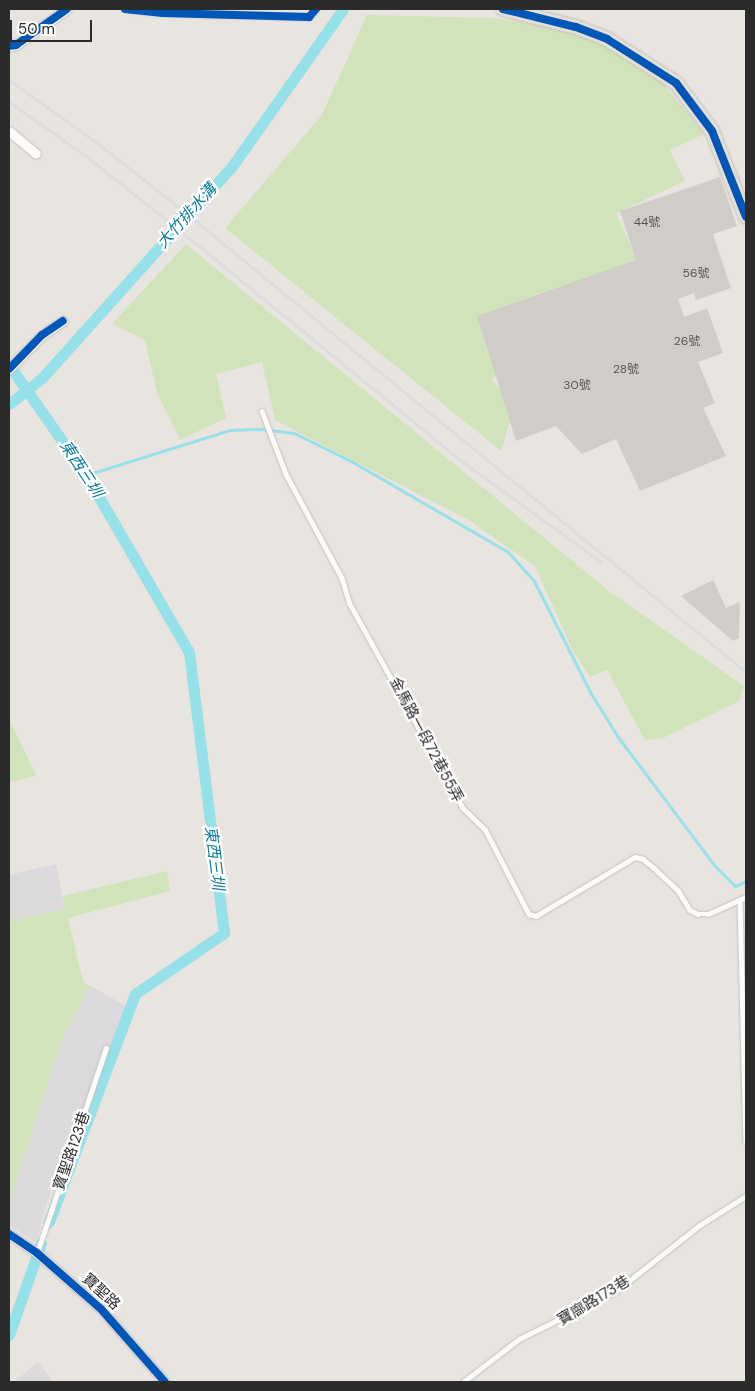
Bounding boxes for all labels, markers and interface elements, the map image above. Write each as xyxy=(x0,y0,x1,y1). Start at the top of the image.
scale bar xyxy=(12,10,95,42)
text: 50 m xyxy=(18,19,55,39)
water label: 大竹排水溝 xyxy=(153,180,221,252)
house number: 44號 xyxy=(634,216,660,230)
house number: 56號 xyxy=(683,267,709,281)
house number: 26號 xyxy=(674,335,700,349)
house number: 28號 xyxy=(613,363,639,377)
house number: 30號 xyxy=(563,379,591,393)
water label: 東西三圳 xyxy=(56,437,106,501)
street label: 金馬路一段72巷55弄 xyxy=(385,674,467,806)
water label: 東西三圳 xyxy=(201,825,227,891)
street label: 寶聖路123巷 xyxy=(50,1109,94,1193)
street label: 寶聖路 xyxy=(78,1270,124,1314)
street label: 寶廍路173巷 xyxy=(555,1272,633,1330)

